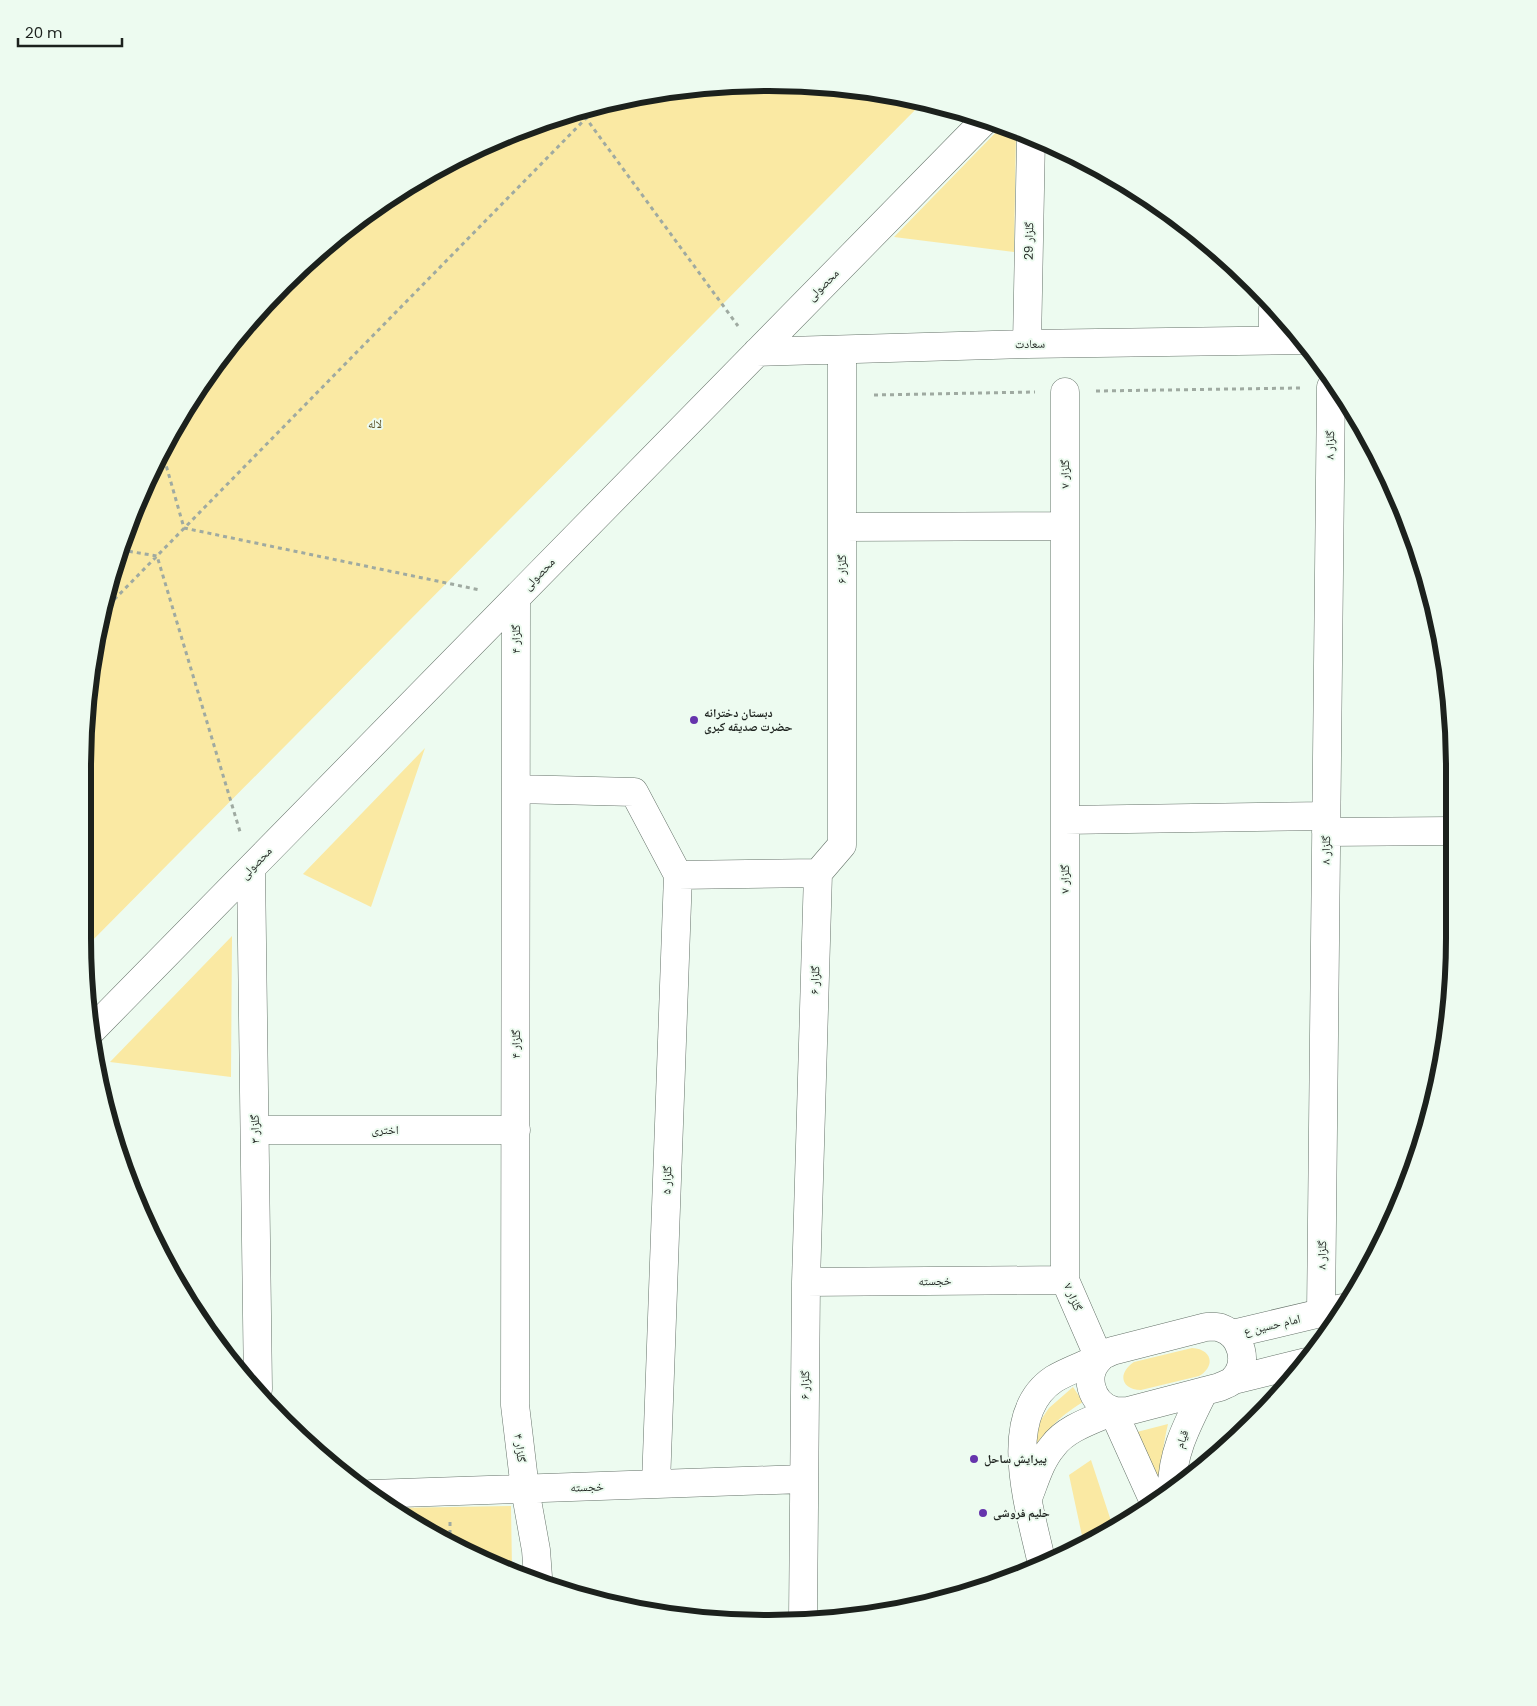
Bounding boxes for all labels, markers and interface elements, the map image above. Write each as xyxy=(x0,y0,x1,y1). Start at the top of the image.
scale bar xyxy=(18,15,121,47)
text: 20 m xyxy=(25,22,63,43)
street label: گلزار 29 xyxy=(1020,222,1037,260)
street label: محصولی xyxy=(803,265,843,305)
street label: سعادت xyxy=(1015,335,1045,352)
park label: لاله xyxy=(368,415,382,432)
street label: گلزار ۸ xyxy=(1321,430,1338,460)
street label: گلزار ۷ xyxy=(1056,460,1073,488)
street label: محصولی xyxy=(519,554,558,594)
street label: گلزار ۶ xyxy=(833,555,850,583)
street label: گلزار ۴ xyxy=(507,625,524,653)
place label: دبستان دخترانه حضرت صدیقه کبری xyxy=(704,704,793,735)
marker: دبستان دخترانه حضرت صدیقه کبری xyxy=(688,714,700,726)
street label: گلزار ۸ xyxy=(1317,835,1334,865)
street label: محصولی xyxy=(236,843,275,883)
street label: گلزار ۷ xyxy=(1056,865,1073,893)
street label: گلزار ۶ xyxy=(806,965,823,995)
street label: گلزار ۴ xyxy=(507,1030,524,1058)
street label: گلزار ۳ xyxy=(246,1114,263,1144)
street label: اختری xyxy=(371,1121,399,1138)
street label: گلزار ۵ xyxy=(658,1165,675,1195)
street label: گلزار ۸ xyxy=(1313,1240,1330,1270)
street label: خجسته xyxy=(918,1272,952,1289)
street label: گلزار ۷ xyxy=(1060,1280,1087,1313)
street label: امام حسین ع xyxy=(1242,1310,1302,1339)
street label: گلزار ۶ xyxy=(796,1370,813,1400)
street label: قیام xyxy=(1171,1427,1193,1450)
street label: گلزار ۴ xyxy=(510,1433,531,1463)
place label: پیرایش ساحل xyxy=(984,1450,1047,1467)
marker: پیرایش ساحل xyxy=(968,1453,980,1465)
street label: خجسته xyxy=(570,1477,604,1496)
place label: حلیم فروشی xyxy=(993,1504,1050,1521)
marker: حلیم فروشی xyxy=(977,1507,989,1519)

